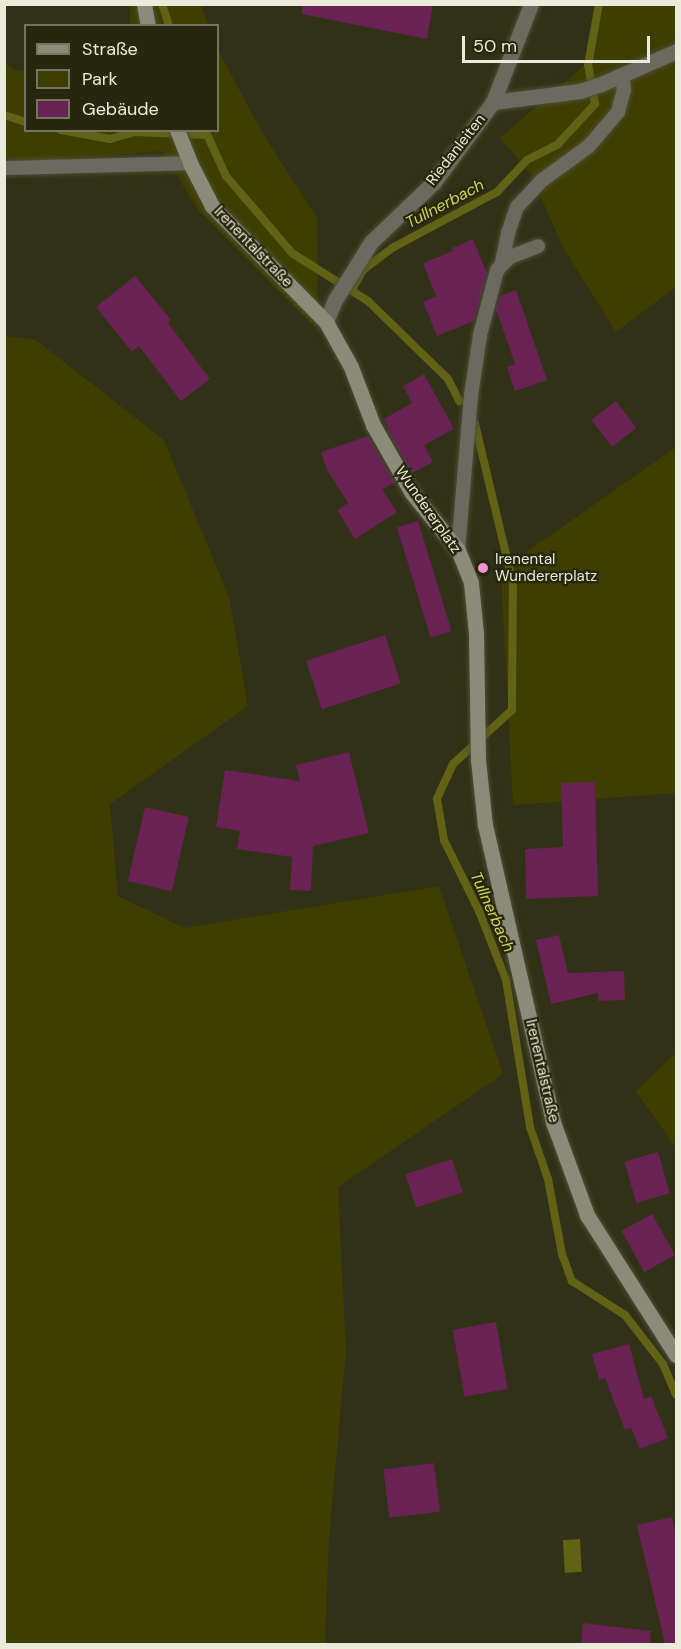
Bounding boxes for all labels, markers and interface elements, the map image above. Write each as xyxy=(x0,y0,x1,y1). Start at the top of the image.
legend xyxy=(24,24,219,132)
scale bar xyxy=(465,24,652,62)
text: 50 m xyxy=(473,34,517,58)
text: Straße xyxy=(82,37,138,61)
text: Park xyxy=(82,67,118,91)
text: Gebäude xyxy=(82,97,159,121)
street label: Riedanleiten xyxy=(423,111,489,189)
water label: Tullnerbach xyxy=(403,175,487,233)
street label: Irenentalstraße xyxy=(210,203,296,291)
street label: Wundererplatz xyxy=(391,463,465,557)
place label: Irenental Wundererplatz xyxy=(495,550,597,585)
marker: Irenental Wundererplatz xyxy=(476,561,490,575)
water label: Tullnerbach xyxy=(466,869,518,955)
street label: Irenentalstraße xyxy=(521,1018,563,1124)

